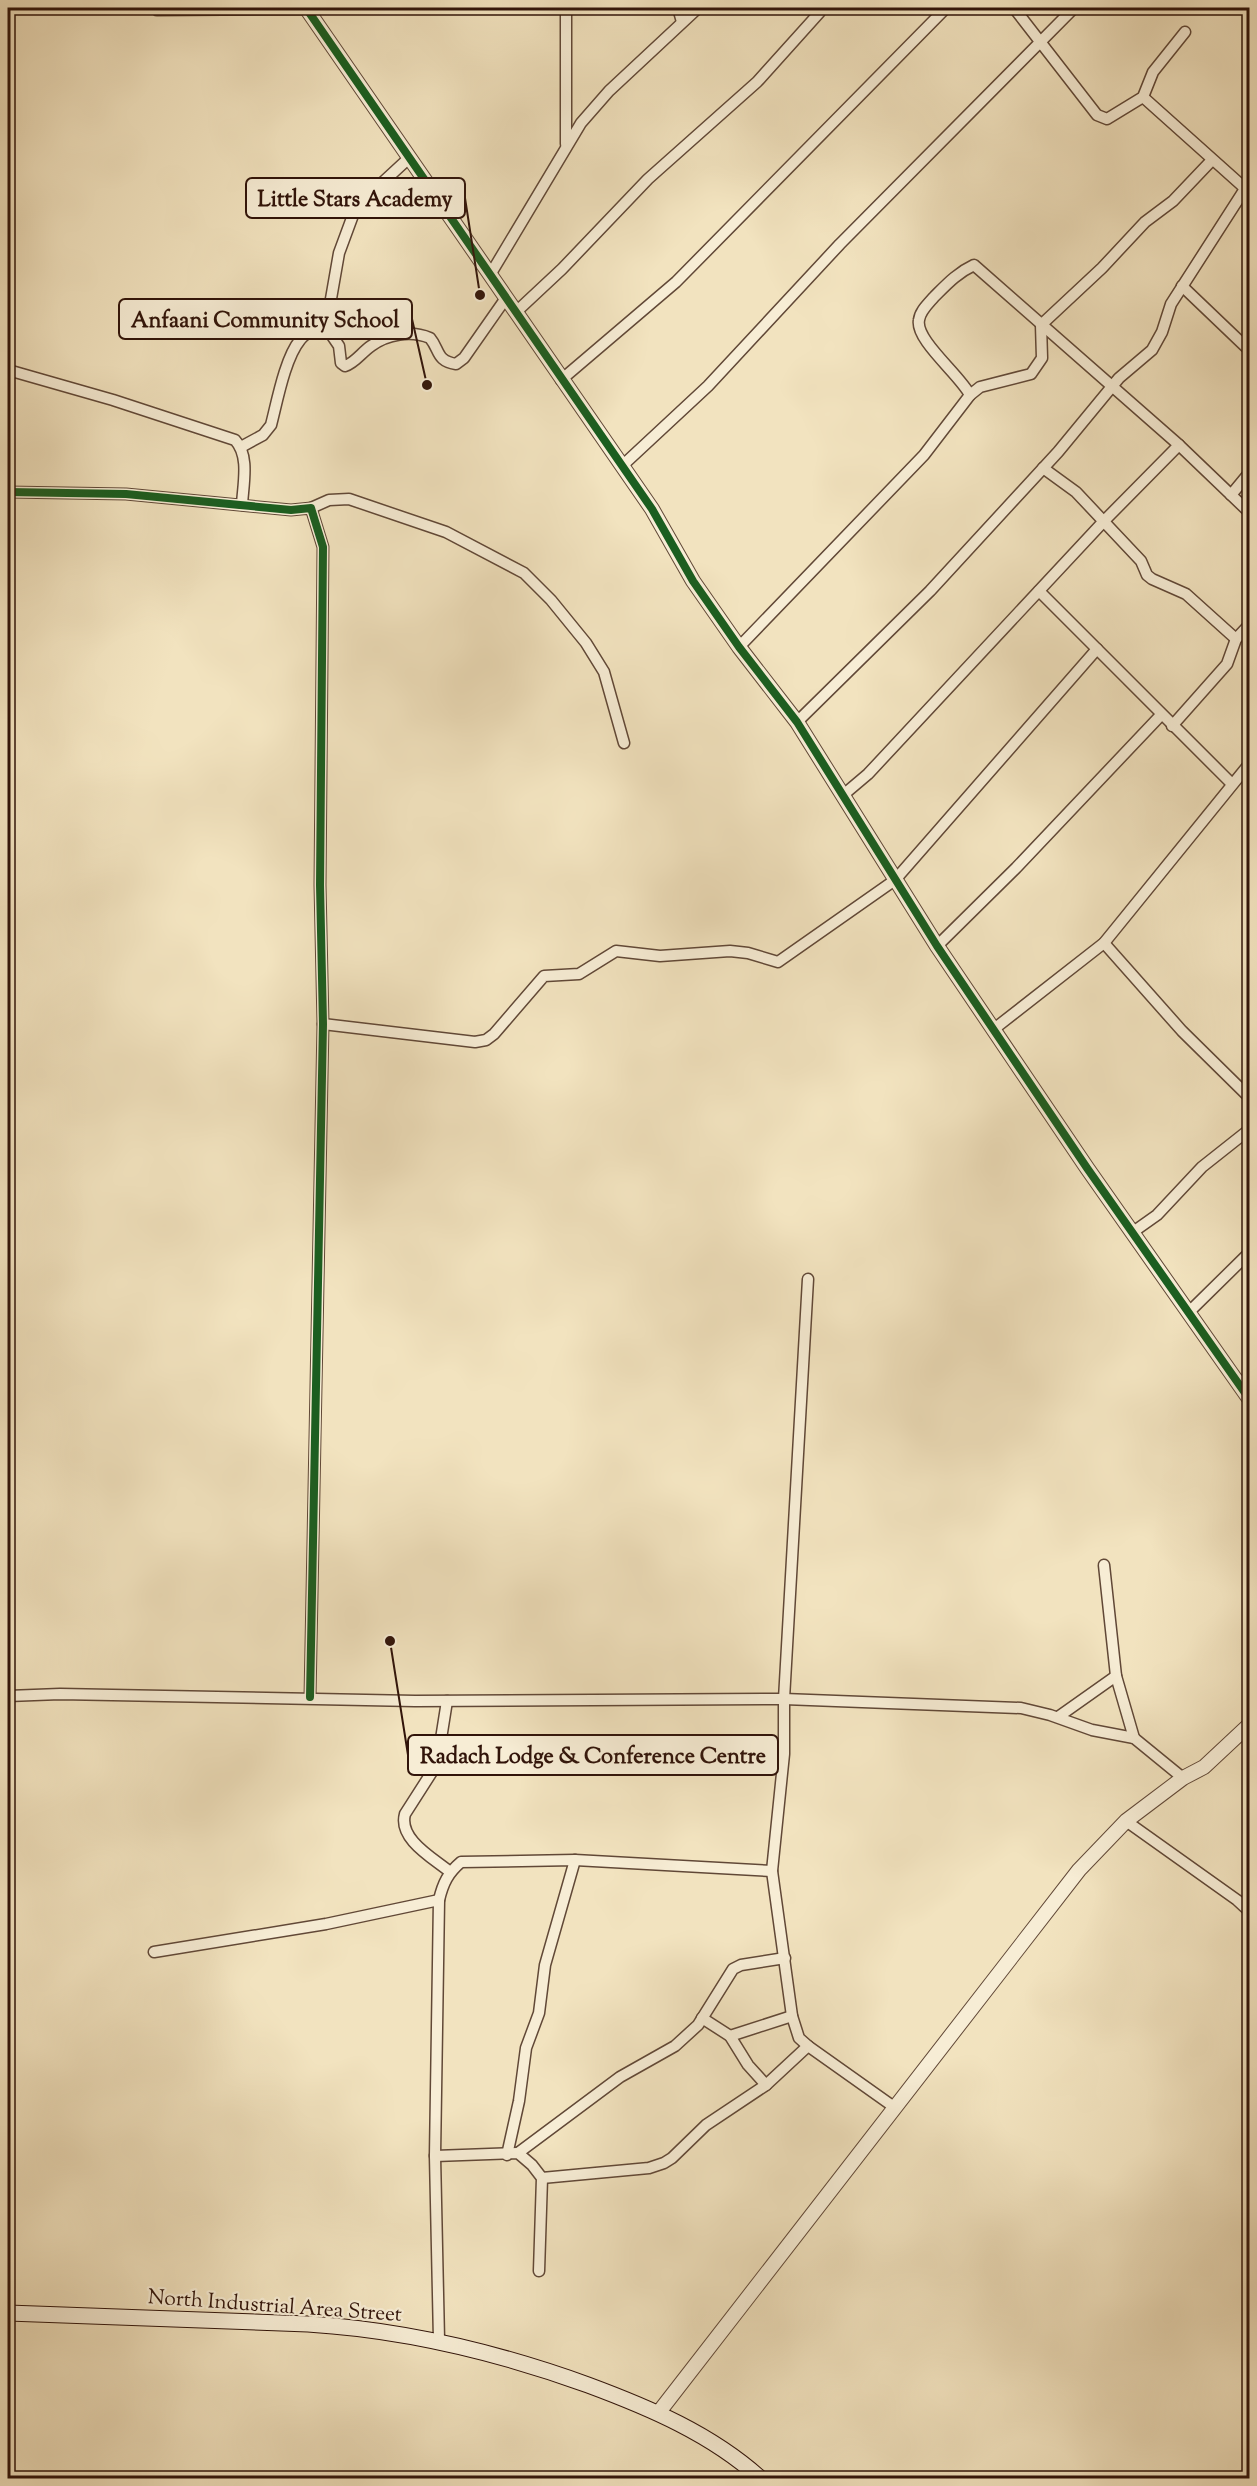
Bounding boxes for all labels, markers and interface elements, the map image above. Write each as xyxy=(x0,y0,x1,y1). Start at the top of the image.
callout: Little Stars Academy xyxy=(246,178,465,218)
text: Little Stars Academy xyxy=(258,185,452,217)
callout: Anfaani Community School xyxy=(119,299,412,339)
text: Anfaani Community School xyxy=(131,306,400,338)
callout: Radach Lodge & Conference Centre xyxy=(408,1735,778,1775)
text: Radach Lodge & Conference Centre xyxy=(420,1742,766,1774)
street label: North Industrial Area Street xyxy=(147,2283,403,2331)

